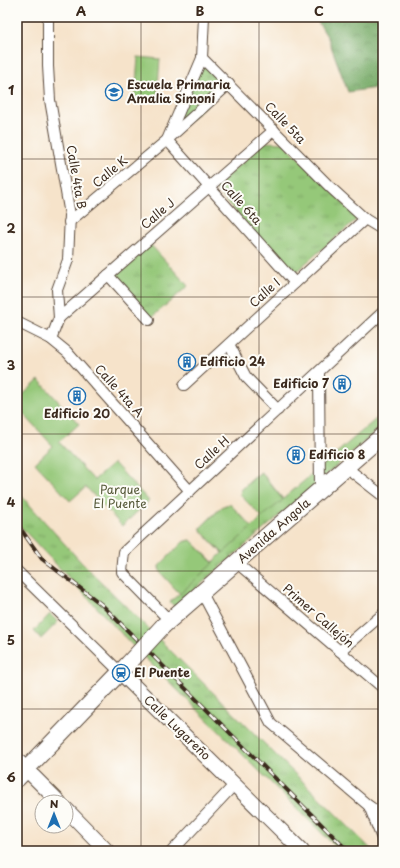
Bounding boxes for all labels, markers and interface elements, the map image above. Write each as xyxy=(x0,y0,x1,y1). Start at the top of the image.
text: A xyxy=(76,1,86,20)
text: B xyxy=(196,1,205,20)
text: C xyxy=(314,1,324,20)
place label: Escuela Primaria Amalia Simoni xyxy=(127,75,231,107)
text: 1 xyxy=(8,80,14,99)
school or university icon: Escuela Primaria Amalia Simoni xyxy=(104,82,124,102)
street label: Calle 5ta xyxy=(261,97,311,148)
street label: Calle 4ta B xyxy=(63,143,91,210)
street label: Calle K xyxy=(88,151,131,191)
street label: Calle 6ta xyxy=(217,176,267,229)
street label: Calle J xyxy=(136,193,178,233)
text: 2 xyxy=(6,218,16,237)
street label: Calle I xyxy=(245,273,284,311)
building icon: Edificio 24 xyxy=(177,352,197,372)
place label: Edificio 24 xyxy=(200,352,265,370)
text: 3 xyxy=(7,355,16,374)
street label: Calle 4ta A xyxy=(91,360,148,421)
place label: Edificio 7 xyxy=(273,374,329,392)
building icon: Edificio 7 xyxy=(332,374,352,394)
building icon: Edificio 20 xyxy=(67,386,87,406)
place label: Edificio 20 xyxy=(44,404,110,422)
street label: Calle H xyxy=(190,431,233,473)
building icon: Edificio 8 xyxy=(286,445,306,465)
place label: Edificio 8 xyxy=(309,445,366,463)
park label: Parque El Puente xyxy=(93,480,147,512)
text: 4 xyxy=(7,492,16,511)
street label: Avenida Angola xyxy=(233,493,314,567)
street label: Primer Callejón xyxy=(279,579,358,651)
text: 5 xyxy=(7,630,15,649)
station icon: El Puente xyxy=(111,663,131,683)
place label: El Puente xyxy=(134,663,190,681)
street label: Calle Lugareño xyxy=(140,691,215,764)
text: 6 xyxy=(6,767,16,786)
north arrow xyxy=(34,794,74,834)
text: N xyxy=(50,795,59,812)

